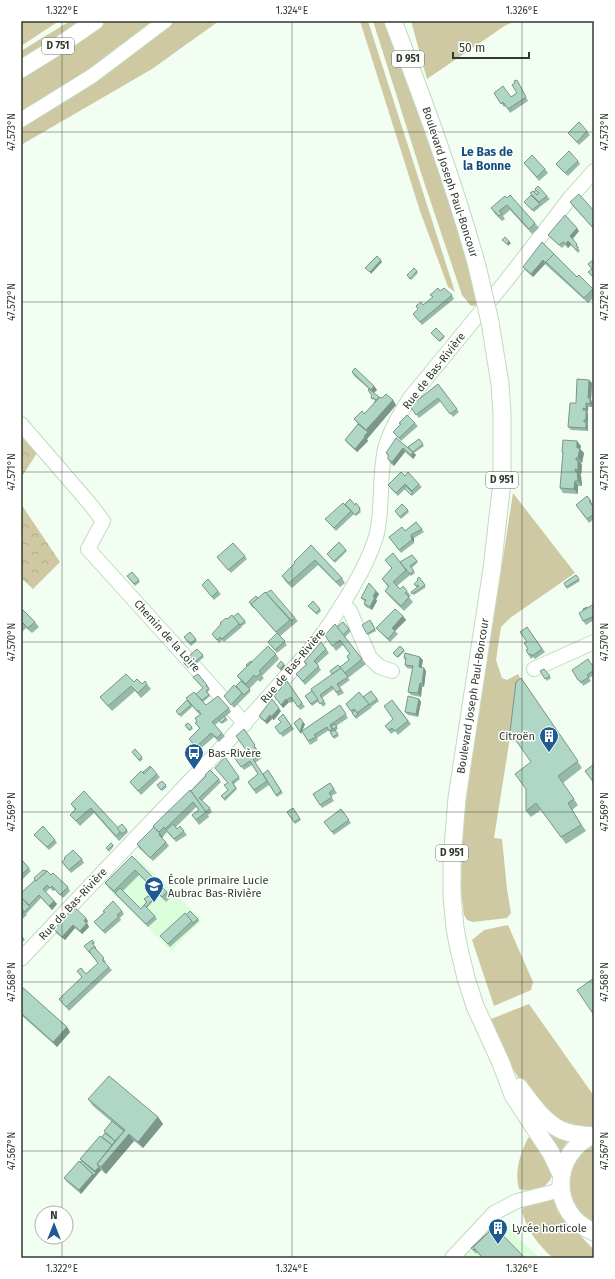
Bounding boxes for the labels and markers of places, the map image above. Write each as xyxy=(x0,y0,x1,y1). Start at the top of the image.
building icon: Citroën xyxy=(538,725,560,753)
place label: Citroën xyxy=(499,730,535,743)
bus stop icon: Bas-Rivère xyxy=(183,742,205,770)
place label: Bas-Rivère xyxy=(208,747,261,760)
place label: École primaire Lucie Aubrac Bas-Rivière xyxy=(168,873,269,900)
school or university icon: École primaire Lucie Aubrac Bas-Rivière xyxy=(143,875,165,903)
building icon: Lycée horticole xyxy=(487,1217,509,1245)
place label: Lycée horticole xyxy=(512,1222,587,1235)

